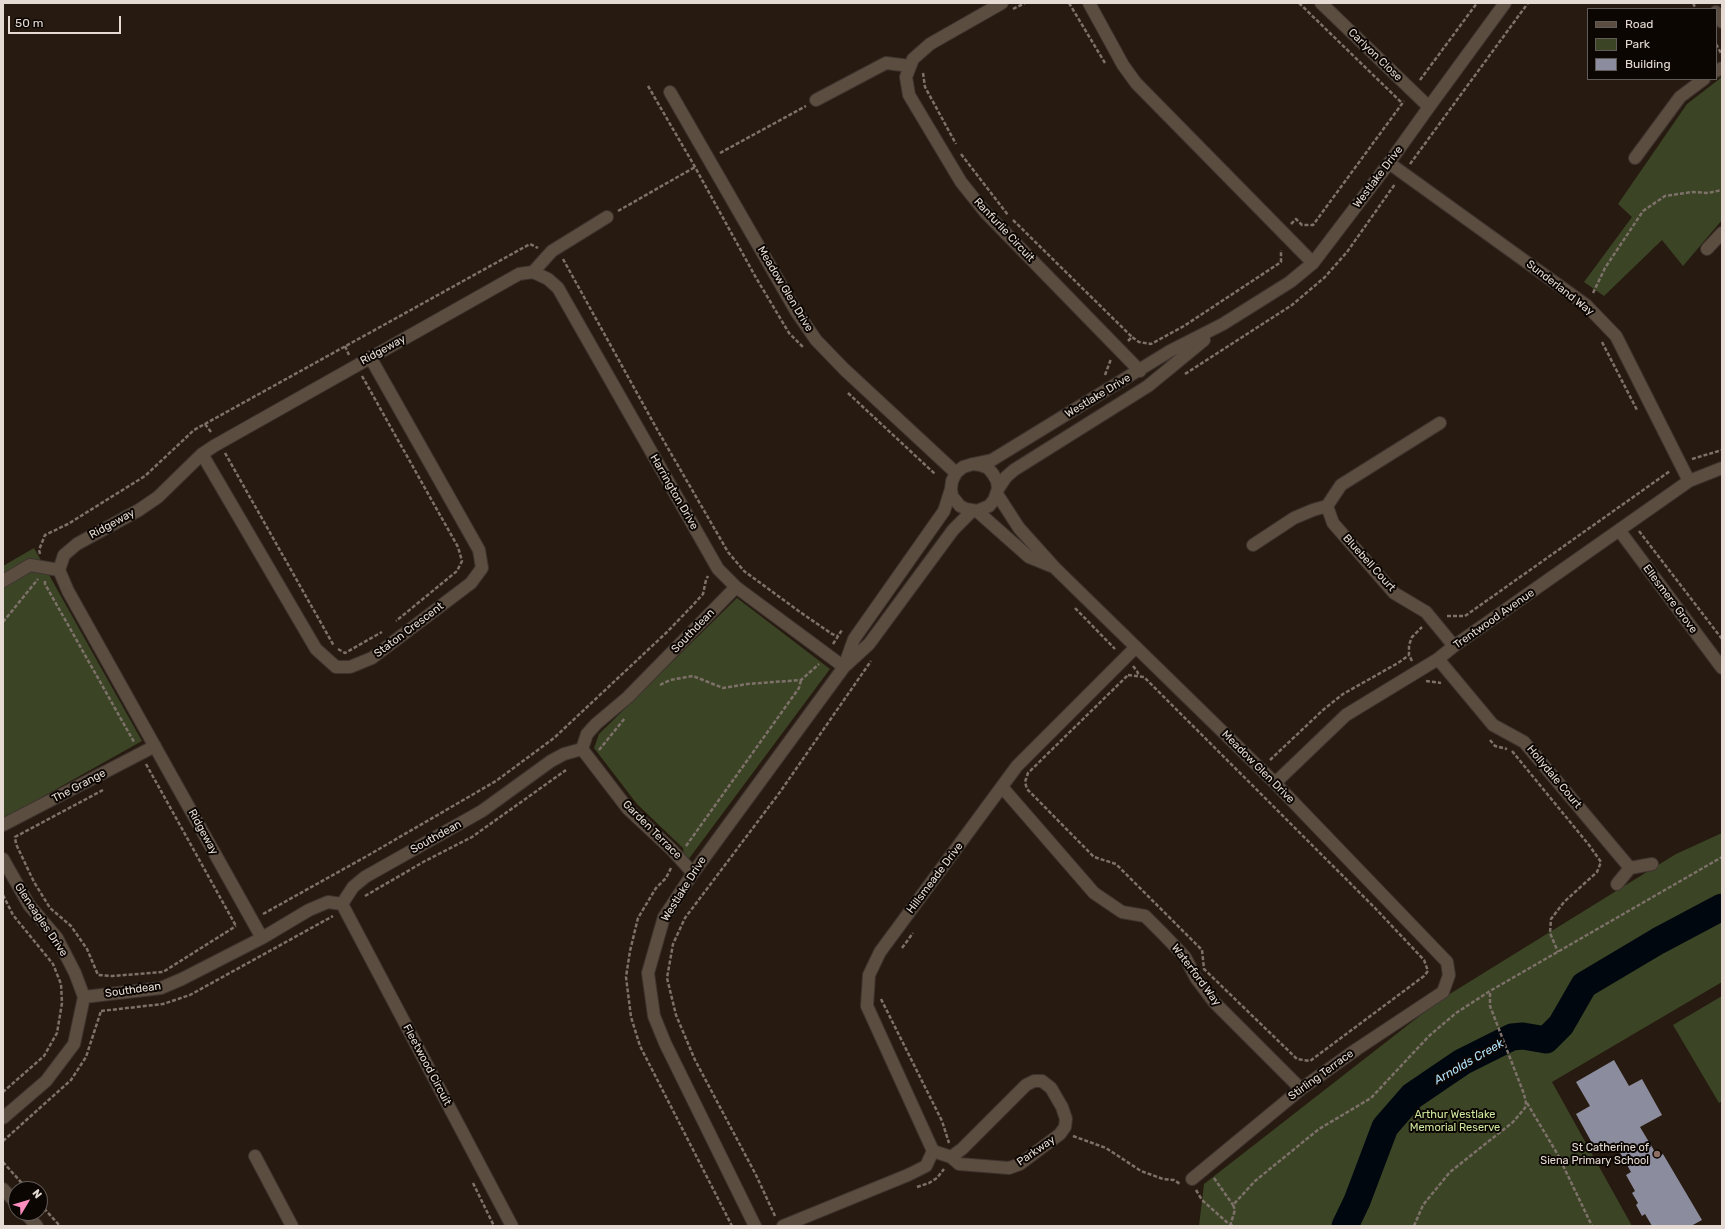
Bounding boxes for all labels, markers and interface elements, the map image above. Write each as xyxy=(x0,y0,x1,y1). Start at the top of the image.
scale bar xyxy=(10,8,123,34)
legend xyxy=(1587,8,1717,80)
text: 50 m xyxy=(15,16,43,30)
text: Road xyxy=(1625,17,1653,31)
street label: Carlyon Close xyxy=(1345,26,1405,84)
text: Park xyxy=(1625,37,1650,51)
text: Building xyxy=(1625,57,1671,71)
street label: Westlake Drive xyxy=(1350,143,1406,211)
street label: Ranfurlie Circuit xyxy=(971,195,1037,265)
street label: Meadow Glen Drive xyxy=(754,244,816,334)
street label: Sunderland Way xyxy=(1524,257,1596,319)
street label: Ridgeway xyxy=(358,332,408,368)
street label: Westlake Drive xyxy=(1063,371,1133,421)
street label: Harrington Drive xyxy=(647,452,701,532)
street label: Ridgeway xyxy=(87,506,137,542)
street label: Bluebell Court xyxy=(1340,532,1398,594)
street label: Ellesmere Grove xyxy=(1640,562,1700,636)
street label: Trentwood Avenue xyxy=(1451,586,1537,652)
street label: Staton Crescent xyxy=(372,600,446,660)
street label: Southdean xyxy=(669,606,717,656)
street label: Meadow Glen Drive xyxy=(1219,728,1297,806)
street label: Hollydale Court xyxy=(1524,743,1584,811)
street label: The Grange xyxy=(50,766,108,806)
street label: Garden Terrace xyxy=(620,798,684,862)
street label: Ridgeway xyxy=(185,807,221,857)
street label: Southdean xyxy=(408,818,464,856)
street label: Hillsmeade Drive xyxy=(904,840,966,916)
street label: Westlake Drive xyxy=(659,854,709,924)
street label: Gleneagles Drive xyxy=(12,881,70,959)
street label: Waterford Way xyxy=(1169,942,1223,1008)
street label: Southdean xyxy=(104,980,162,1000)
street label: Fleetwood Circuit xyxy=(400,1022,454,1108)
water label: Arnolds Creek xyxy=(1432,1036,1506,1088)
street label: Stirling Terrace xyxy=(1286,1047,1356,1103)
park label: Arthur Westlake Memorial Reserve xyxy=(1410,1108,1500,1134)
street label: Parkway xyxy=(1014,1133,1058,1169)
place label: St Catherine of Siena Primary School xyxy=(1540,1141,1649,1167)
marker: St Catherine of Siena Primary School xyxy=(1652,1149,1662,1159)
north arrow xyxy=(8,1181,48,1221)
text: N xyxy=(29,1187,45,1201)

